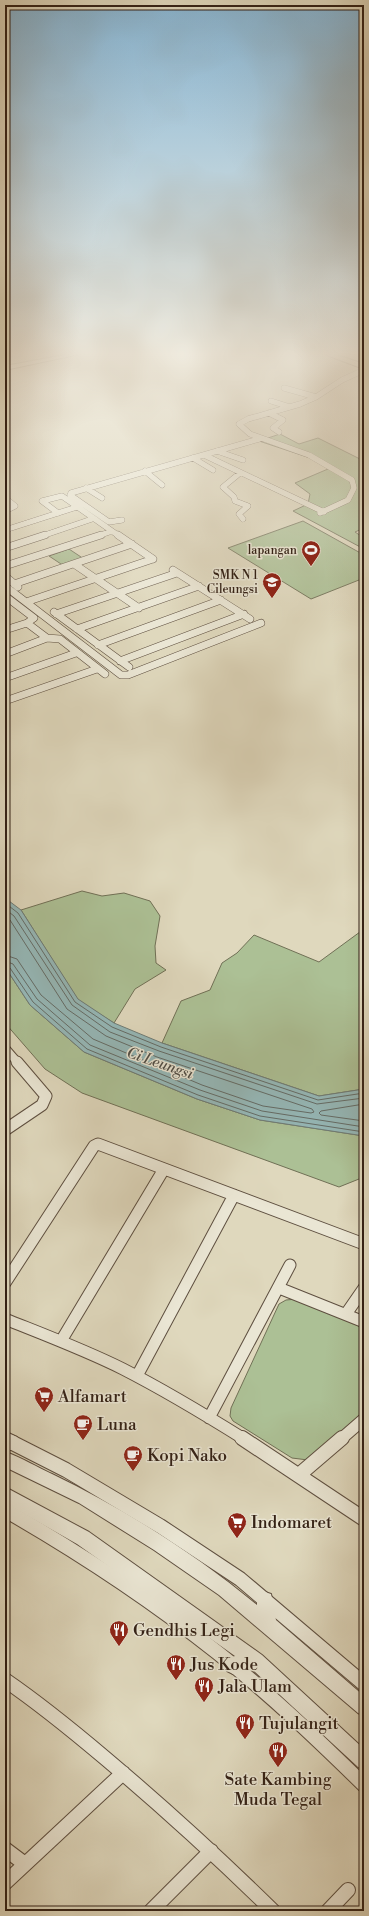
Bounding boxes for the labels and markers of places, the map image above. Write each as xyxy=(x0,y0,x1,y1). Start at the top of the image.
sports icon: lapangan xyxy=(300,539,322,567)
place label: lapangan xyxy=(248,543,297,558)
place label: SMK N 1 Cileungsi xyxy=(207,568,259,597)
school or university icon: SMK N 1 Cileungsi xyxy=(261,571,283,599)
supermarket icon: Alfamart xyxy=(33,1385,55,1413)
place label: Alfamart xyxy=(57,1386,127,1408)
cafe icon: Luna xyxy=(72,1413,94,1441)
place label: Luna xyxy=(97,1414,137,1436)
cafe icon: Kopi Nako xyxy=(122,1444,144,1472)
place label: Kopi Nako xyxy=(147,1445,227,1467)
supermarket icon: Indomaret xyxy=(226,1511,248,1539)
place label: Indomaret xyxy=(251,1512,332,1534)
restaurant icon: Gendhis Legi xyxy=(108,1619,130,1647)
place label: Gendhis Legi xyxy=(133,1620,235,1642)
restaurant icon: Jus Kode xyxy=(165,1653,187,1681)
place label: Jus Kode xyxy=(189,1654,258,1676)
restaurant icon: Jala Ulam xyxy=(193,1675,215,1703)
place label: Jala Ulam xyxy=(217,1676,292,1698)
restaurant icon: Tujulangit xyxy=(234,1712,256,1740)
place label: Tujulangit xyxy=(259,1713,339,1735)
restaurant icon: Sate Kambing Muda Tegal xyxy=(267,1740,289,1768)
place label: Sate Kambing Muda Tegal xyxy=(224,1769,332,1811)

